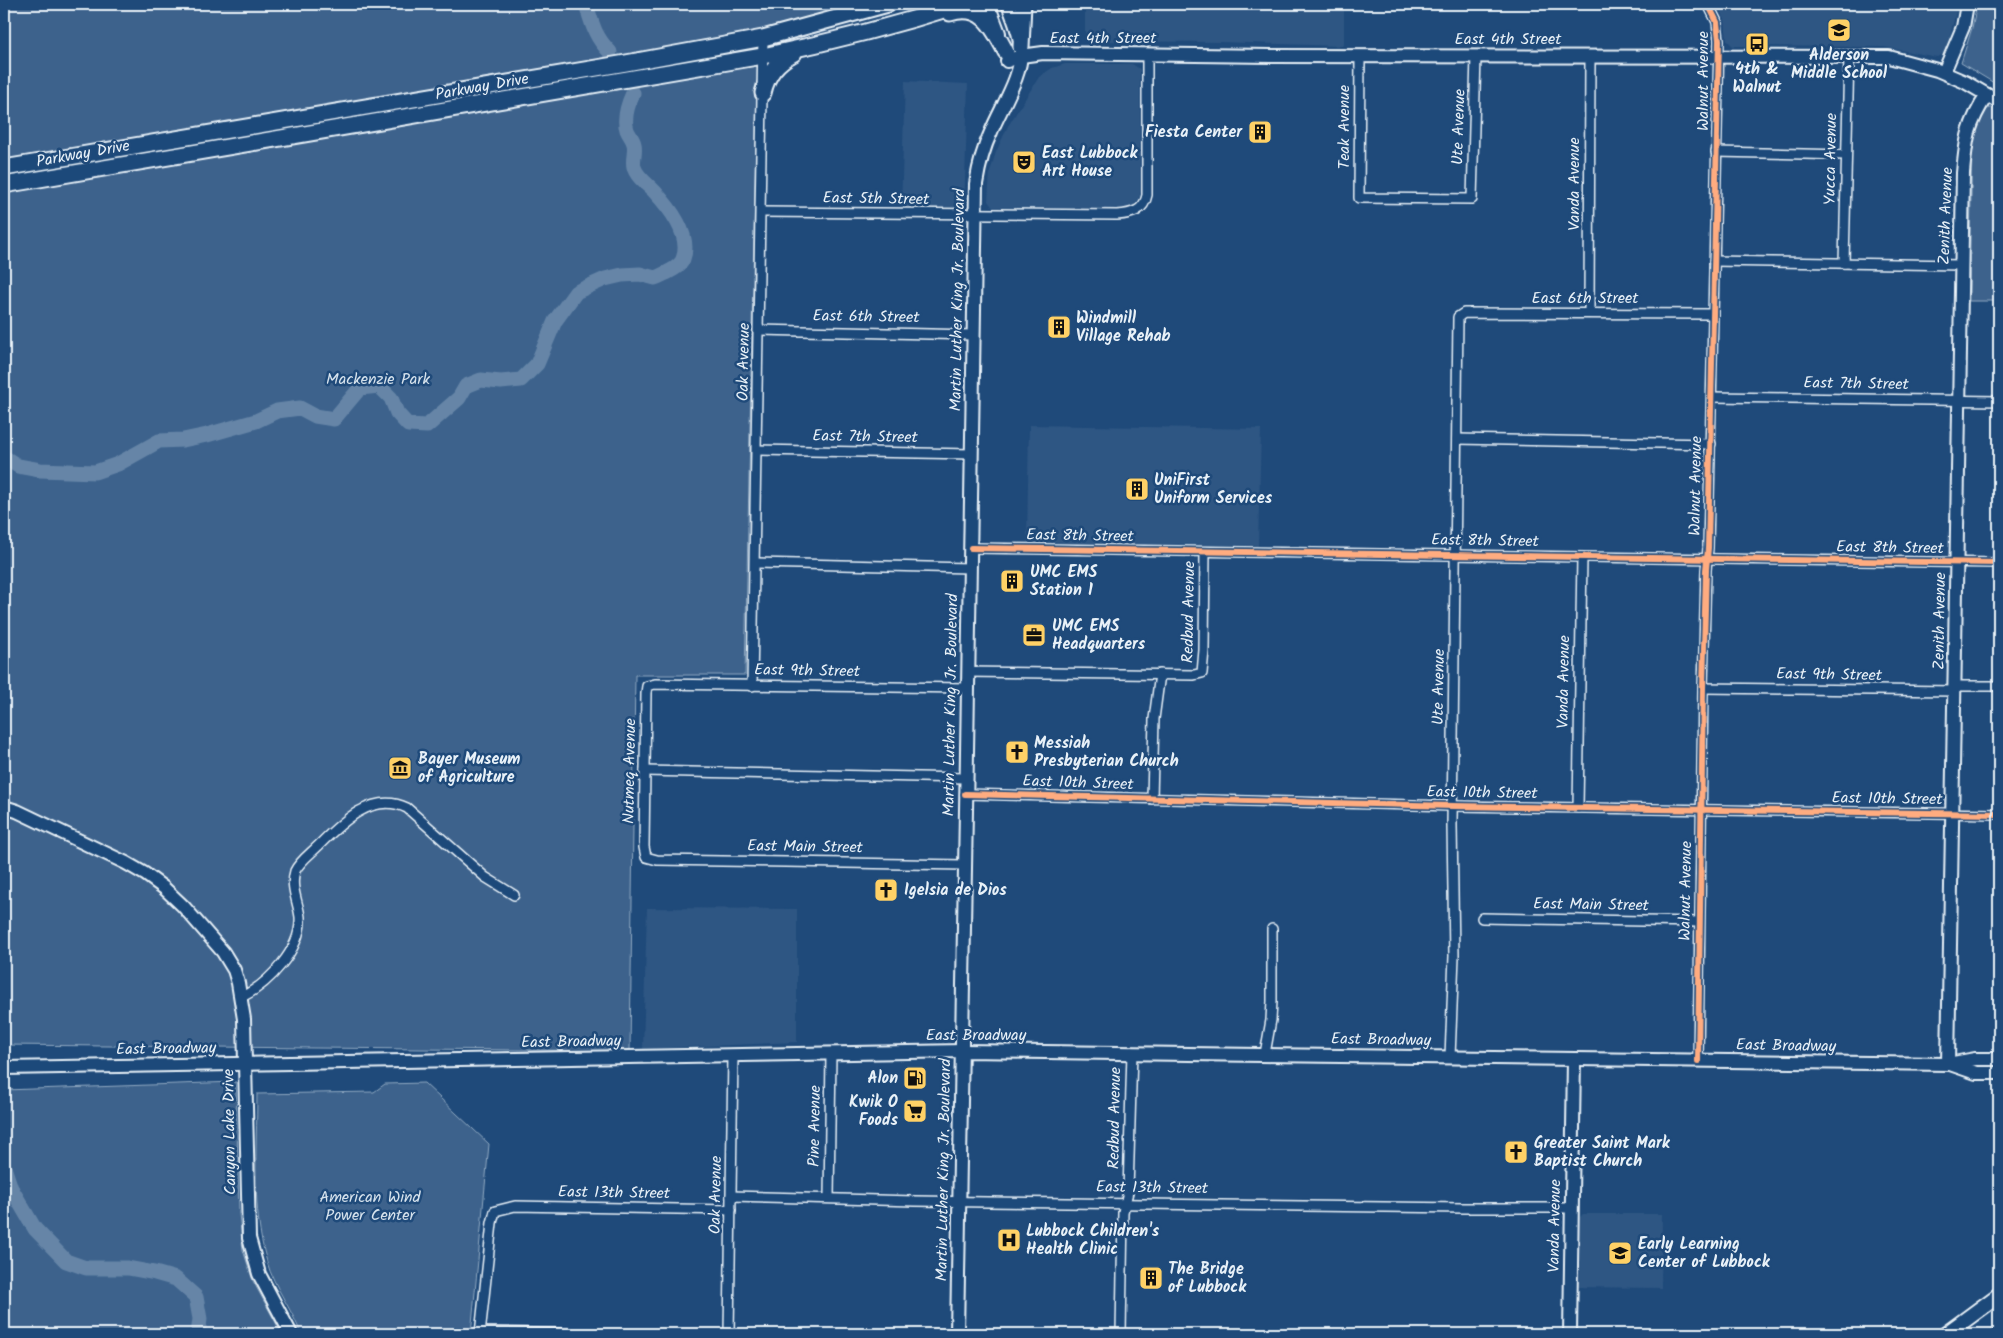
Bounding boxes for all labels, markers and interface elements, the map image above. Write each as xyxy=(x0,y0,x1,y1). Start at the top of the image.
school or university icon: Alderson Middle School xyxy=(1826,17,1852,43)
street label: East 4th Street xyxy=(1050,26,1157,51)
street label: East 4th Street xyxy=(1455,27,1562,52)
street label: Walnut Avenue xyxy=(1691,31,1716,131)
bus stop icon: 4th & Walnut xyxy=(1744,31,1770,57)
place label: Alderson Middle School xyxy=(1791,43,1888,86)
place label: 4th & Walnut xyxy=(1733,57,1782,100)
street label: Parkway Drive xyxy=(433,66,531,108)
street label: Teak Avenue xyxy=(1332,85,1357,169)
street label: Ute Avenue xyxy=(1445,88,1473,166)
street label: Yucca Avenue xyxy=(1818,113,1844,205)
building icon: Fiesta Center xyxy=(1247,119,1273,145)
place label: Fiesta Center xyxy=(1145,120,1243,145)
street label: Parkway Drive xyxy=(34,133,132,175)
street label: Vanda Avenue xyxy=(1562,137,1587,231)
place label: East Lubbock Art House xyxy=(1042,141,1139,184)
theatre icon: East Lubbock Art House xyxy=(1011,149,1037,175)
street label: Zenith Avenue xyxy=(1932,167,1960,265)
street label: East 5th Street xyxy=(822,186,930,212)
street label: Martin Luther King Jr. Boulevard xyxy=(944,187,972,412)
street label: East 6th Street xyxy=(1532,286,1639,311)
street label: East 6th Street xyxy=(812,304,920,330)
place label: Windmill Village Rehab xyxy=(1076,306,1171,349)
building icon: Windmill Village Rehab xyxy=(1046,314,1072,340)
street label: Oak Avenue xyxy=(731,323,757,401)
park label: Mackenzie Park xyxy=(326,367,430,392)
street label: East 7th Street xyxy=(1803,371,1910,397)
street label: East 7th Street xyxy=(812,424,919,450)
street label: Walnut Avenue xyxy=(1683,436,1709,536)
place label: UniFirst Uniform Services xyxy=(1154,468,1273,511)
building icon: UniFirst Uniform Services xyxy=(1124,476,1150,502)
street label: East 8th Street xyxy=(1026,523,1135,549)
street label: East 8th Street xyxy=(1431,528,1540,554)
street label: East 8th Street xyxy=(1836,535,1945,561)
place label: UMC EMS Station 1 xyxy=(1030,560,1098,603)
street label: Redbud Avenue xyxy=(1176,561,1202,663)
building icon: UMC EMS Station 1 xyxy=(999,568,1025,594)
street label: Zenith Avenue xyxy=(1927,572,1953,670)
street label: Martin Luther King Jr. Boulevard xyxy=(937,592,965,817)
place label: UMC EMS Headquarters xyxy=(1052,614,1146,657)
office icon: UMC EMS Headquarters xyxy=(1021,622,1047,648)
street label: Vanda Avenue xyxy=(1551,635,1577,729)
street label: Ute Avenue xyxy=(1426,649,1452,725)
street label: East 9th Street xyxy=(754,658,861,684)
street label: East 9th Street xyxy=(1776,662,1883,688)
street label: Nutmeq Avenue xyxy=(617,718,643,824)
place label: Messiah Presbyterian Church xyxy=(1034,731,1179,774)
church icon: Messiah Presbyterian Church xyxy=(1004,739,1030,765)
place label: Bayer Museum of Agriculture xyxy=(418,747,520,790)
museum icon: Bayer Museum of Agriculture xyxy=(387,755,413,781)
street label: East 10th Street xyxy=(1022,769,1135,797)
street label: East 10th Street xyxy=(1426,780,1539,806)
street label: East 10th Street xyxy=(1831,786,1944,812)
street label: East Main Street xyxy=(747,833,864,861)
street label: Walnut Avenue xyxy=(1673,841,1699,941)
church icon: Igelsia de Dios xyxy=(873,877,899,903)
place label: Igelsia de Dios xyxy=(904,878,1007,903)
street label: East Main Street xyxy=(1533,891,1650,919)
street label: East Broadway xyxy=(926,1023,1027,1048)
street label: East Broadway xyxy=(1331,1027,1432,1053)
street label: East Broadway xyxy=(521,1029,622,1055)
street label: East Broadway xyxy=(1736,1033,1837,1059)
street label: East Broadway xyxy=(116,1036,217,1062)
street label: Martin Luther King Jr. Boulevard xyxy=(930,1057,958,1282)
fuel station icon: Alon xyxy=(902,1065,928,1091)
place label: Alon xyxy=(868,1066,898,1091)
street label: Redbud Avenue xyxy=(1102,1067,1128,1169)
street label: Canyon Lake Drive xyxy=(216,1069,244,1195)
street label: Pine Avenue xyxy=(802,1085,828,1167)
place label: Kwik O Foods xyxy=(849,1090,899,1133)
supermarket icon: Kwik O Foods xyxy=(902,1098,928,1124)
place label: Greater Saint Mark Baptist Church xyxy=(1534,1131,1671,1174)
church icon: Greater Saint Mark Baptist Church xyxy=(1503,1139,1529,1165)
street label: Oak Avenue xyxy=(703,1156,729,1234)
street label: East 13th Street xyxy=(1096,1175,1209,1201)
street label: Vanda Avenue xyxy=(1542,1179,1568,1273)
street label: East 13th Street xyxy=(558,1180,671,1206)
park label: American Wind Power Center xyxy=(319,1185,422,1228)
place label: Lubbock Children's Health Clinic xyxy=(1026,1219,1160,1262)
hospital icon: Lubbock Children's Health Clinic xyxy=(996,1227,1022,1253)
place label: Early Learning Center of Lubbock xyxy=(1638,1232,1771,1275)
school or university icon: Early Learning Center of Lubbock xyxy=(1607,1240,1633,1266)
place label: The Bridge of Lubbock xyxy=(1168,1257,1247,1300)
building icon: The Bridge of Lubbock xyxy=(1138,1265,1164,1291)

